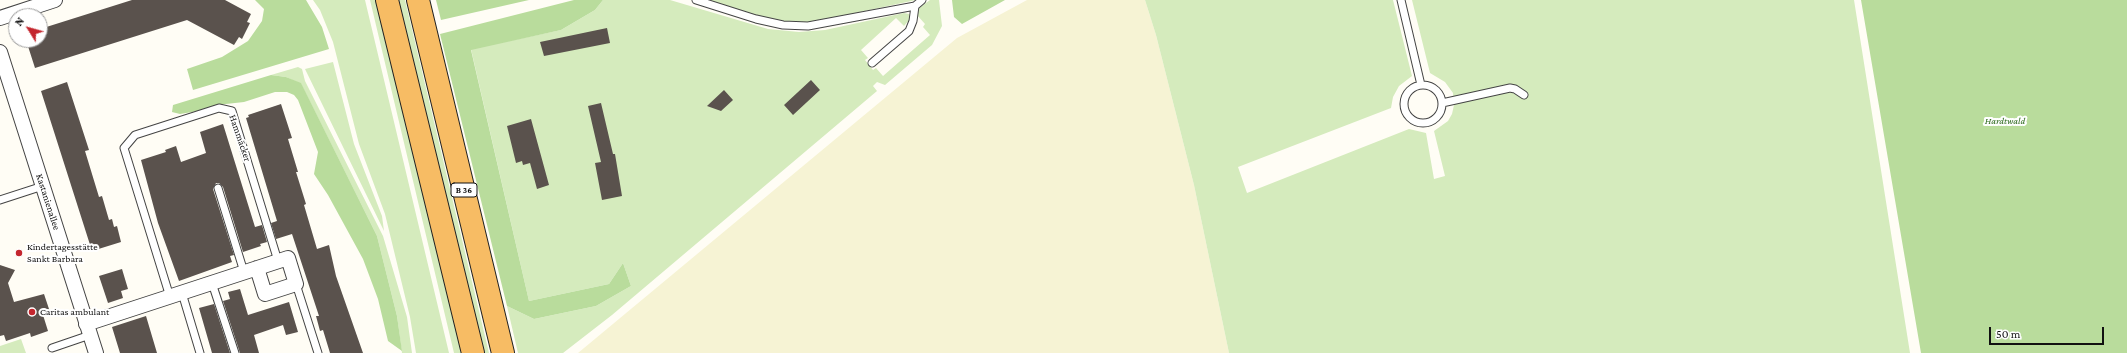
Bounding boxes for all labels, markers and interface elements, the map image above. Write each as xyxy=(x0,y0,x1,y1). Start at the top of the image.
north arrow xyxy=(8,8,48,48)
text: N xyxy=(12,15,26,28)
street label: Hammäcker xyxy=(226,113,254,163)
park label: Hardtwald xyxy=(1985,115,2025,127)
street label: Kastanienallee xyxy=(33,172,63,232)
road number: B 36 xyxy=(451,183,477,197)
place label: Kindertagesstätte Sankt Barbara xyxy=(27,241,98,264)
marker: Kindertagesstätte Sankt Barbara xyxy=(14,248,24,258)
place label: Caritas ambulant xyxy=(40,306,109,318)
marker: Caritas ambulant xyxy=(27,307,37,317)
scale bar xyxy=(1991,319,2106,345)
text: 50 m xyxy=(1996,327,2020,341)

